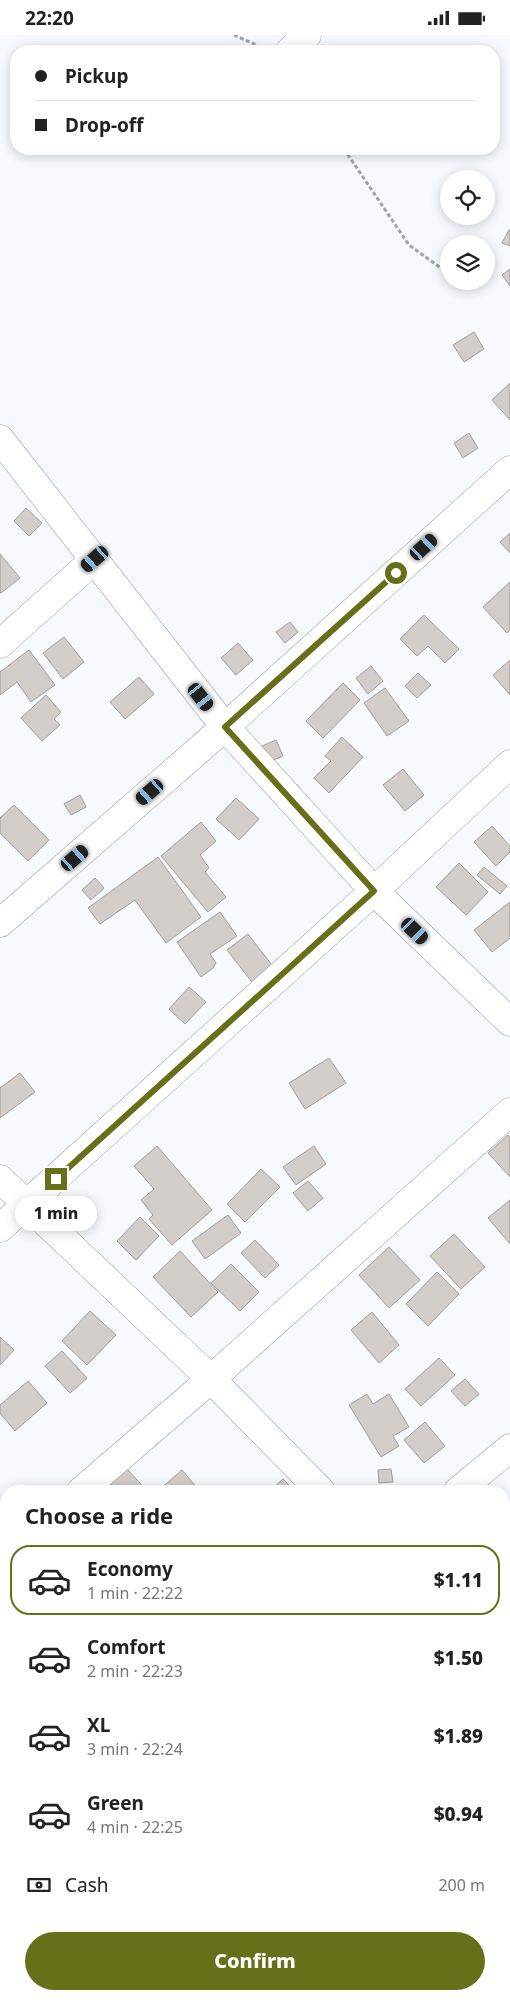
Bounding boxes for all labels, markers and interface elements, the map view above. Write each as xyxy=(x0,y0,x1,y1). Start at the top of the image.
text: 22:20 xyxy=(25,5,74,31)
text: Pickup xyxy=(65,63,128,89)
text: Drop-off xyxy=(65,112,144,138)
map controls xyxy=(440,170,495,290)
button: locate xyxy=(440,170,495,225)
button: layers xyxy=(440,235,495,290)
car xyxy=(407,531,440,563)
car xyxy=(78,543,111,575)
route start xyxy=(385,562,407,584)
car xyxy=(185,681,216,713)
car xyxy=(133,776,166,808)
car xyxy=(58,842,91,874)
car xyxy=(398,915,431,947)
route end xyxy=(45,1168,67,1190)
callout: 1 min xyxy=(15,1197,97,1231)
text: 1 min xyxy=(34,1202,78,1224)
text: Choose a ride xyxy=(25,1500,173,1530)
text: Economy xyxy=(87,1556,173,1582)
icon: car xyxy=(27,1558,72,1603)
text: $1.11 xyxy=(434,1567,483,1593)
text: 1 min · 22:22 xyxy=(87,1582,183,1604)
text: Comfort xyxy=(87,1634,166,1660)
icon: car xyxy=(27,1636,72,1681)
text: $1.50 xyxy=(434,1645,483,1671)
text: 2 min · 22:23 xyxy=(87,1660,183,1682)
text: XL xyxy=(87,1712,110,1738)
icon: car xyxy=(27,1714,72,1759)
text: $1.89 xyxy=(434,1723,483,1749)
text: 3 min · 22:24 xyxy=(87,1738,183,1760)
text: Green xyxy=(87,1790,144,1816)
icon: car xyxy=(27,1792,72,1837)
text: $0.94 xyxy=(434,1801,483,1827)
text: 4 min · 22:25 xyxy=(87,1816,183,1838)
icon: cash xyxy=(25,1871,53,1899)
text: Cash xyxy=(65,1872,109,1898)
text: 200 m xyxy=(438,1874,485,1896)
button: Confirm xyxy=(25,1932,485,1990)

